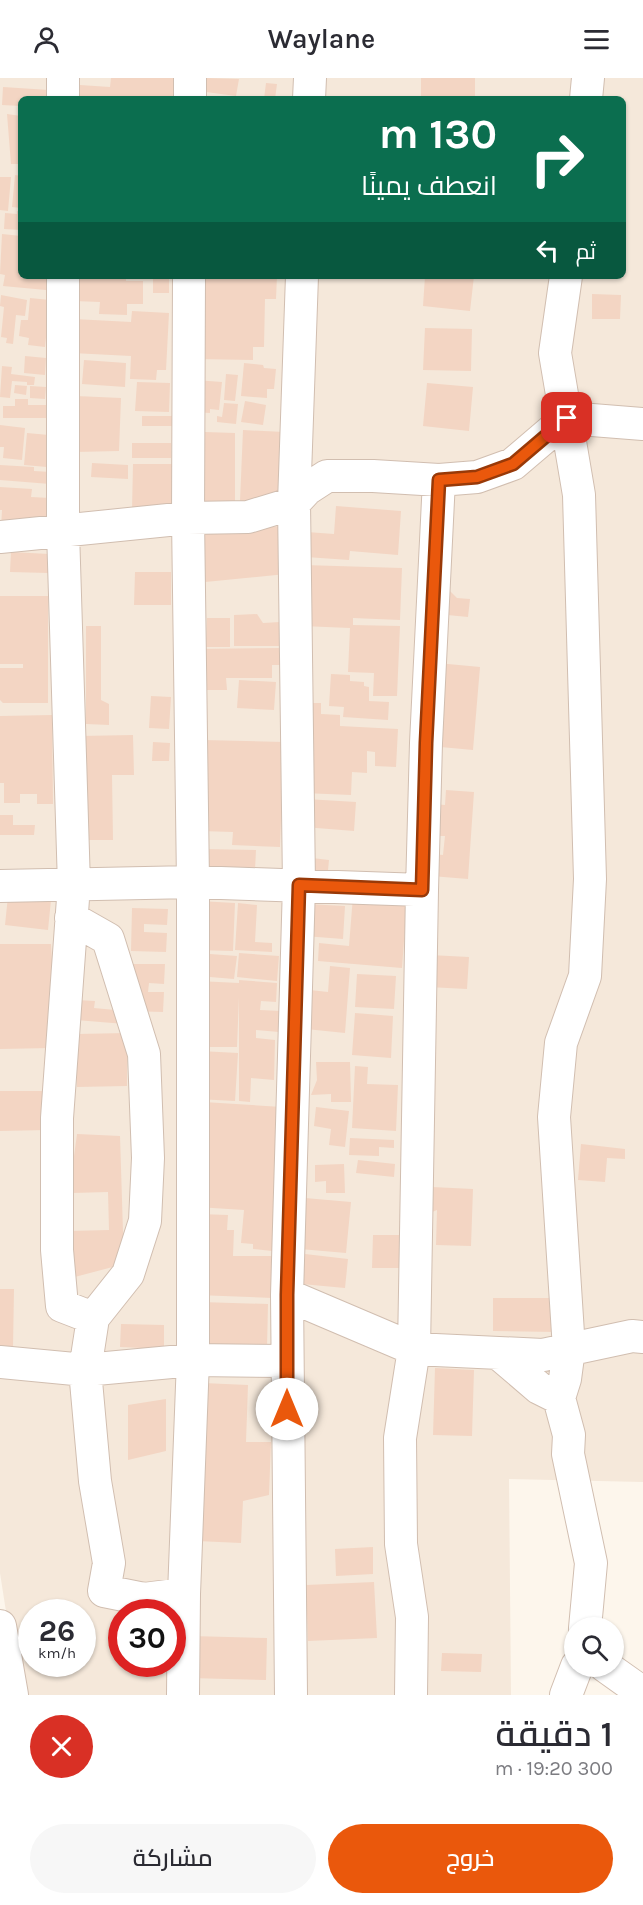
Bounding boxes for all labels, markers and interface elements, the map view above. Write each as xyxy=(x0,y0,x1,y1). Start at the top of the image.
icon: person xyxy=(30,23,63,56)
text: Waylane xyxy=(268,23,375,55)
icon: menu xyxy=(580,23,613,56)
text: 130 m xyxy=(379,109,497,159)
icon: right xyxy=(518,120,596,198)
text: انعطف يمينًا xyxy=(361,170,497,202)
icon: left xyxy=(531,234,564,267)
text: ثم xyxy=(576,239,596,265)
pin xyxy=(541,392,592,443)
icon: arrive xyxy=(550,401,583,434)
position arrow xyxy=(255,1377,319,1441)
speed limit sign: 30 xyxy=(108,1599,186,1677)
text: 26 xyxy=(39,1613,75,1649)
map controls xyxy=(564,1617,624,1677)
button: search xyxy=(564,1617,624,1677)
text: km/h xyxy=(38,1644,76,1662)
text: 1 دقيقة xyxy=(496,1713,613,1755)
button: close xyxy=(30,1715,93,1778)
text: 300 m · 19:20 xyxy=(495,1757,613,1780)
button: مشاركة xyxy=(30,1824,316,1893)
button: خروج xyxy=(328,1824,613,1893)

